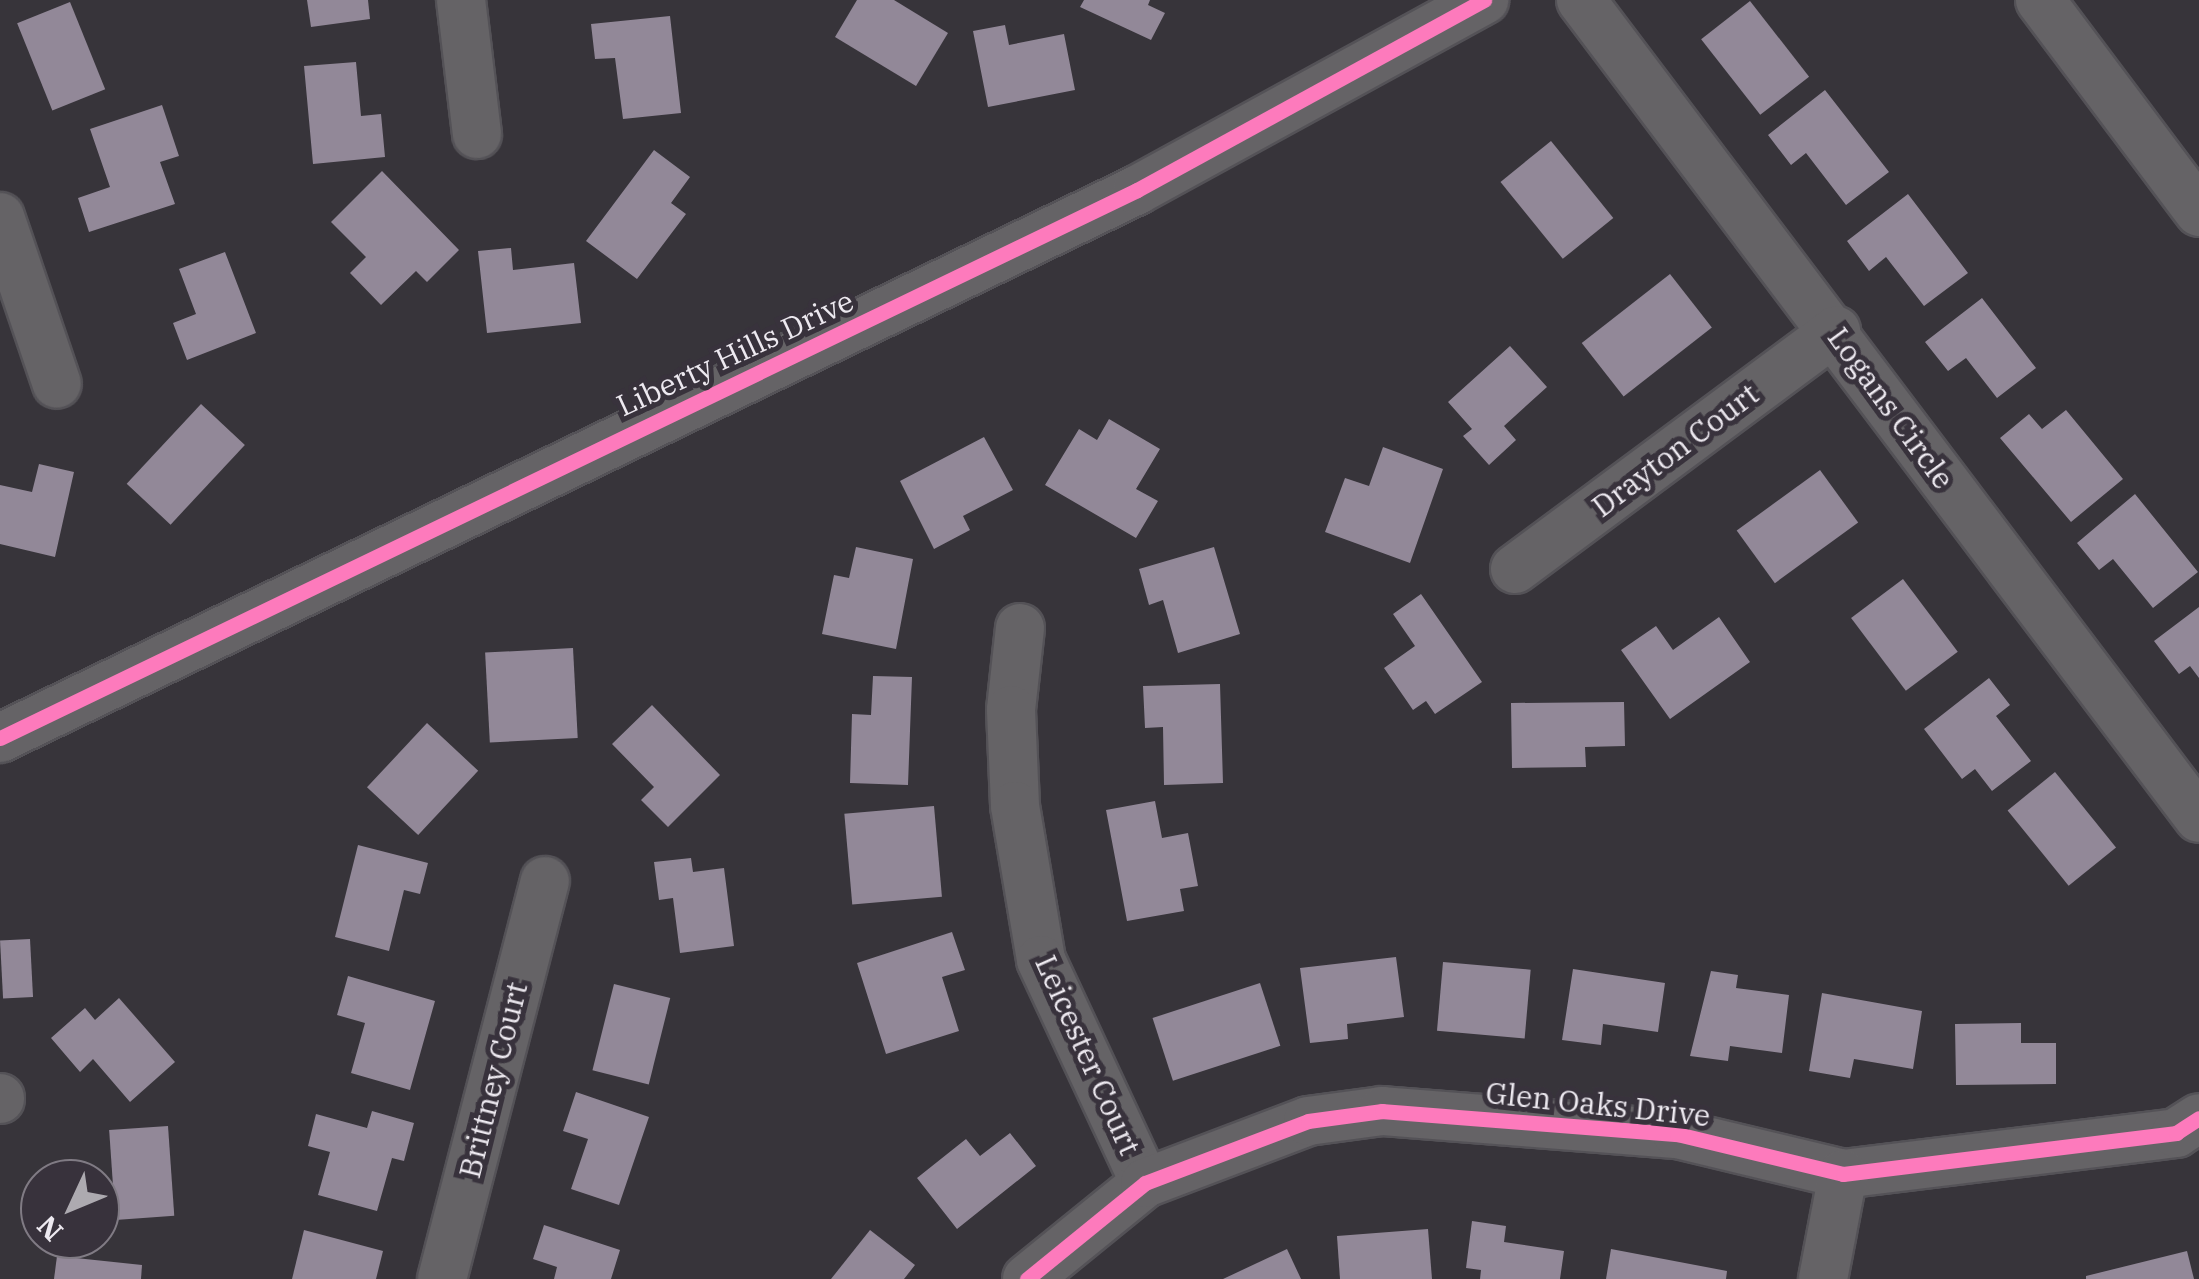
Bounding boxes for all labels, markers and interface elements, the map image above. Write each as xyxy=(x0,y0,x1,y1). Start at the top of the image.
street label: Liberty Hills Drive xyxy=(611,282,859,424)
street label: Logans Circle xyxy=(1820,320,1962,496)
street label: Drayton Court xyxy=(1585,376,1765,524)
street label: Leicester Court xyxy=(1028,950,1148,1160)
street label: Brittney Court xyxy=(451,978,535,1182)
street label: Glen Oaks Drive xyxy=(1484,1074,1712,1134)
north arrow xyxy=(20,1159,120,1259)
text: N xyxy=(28,1208,71,1250)

